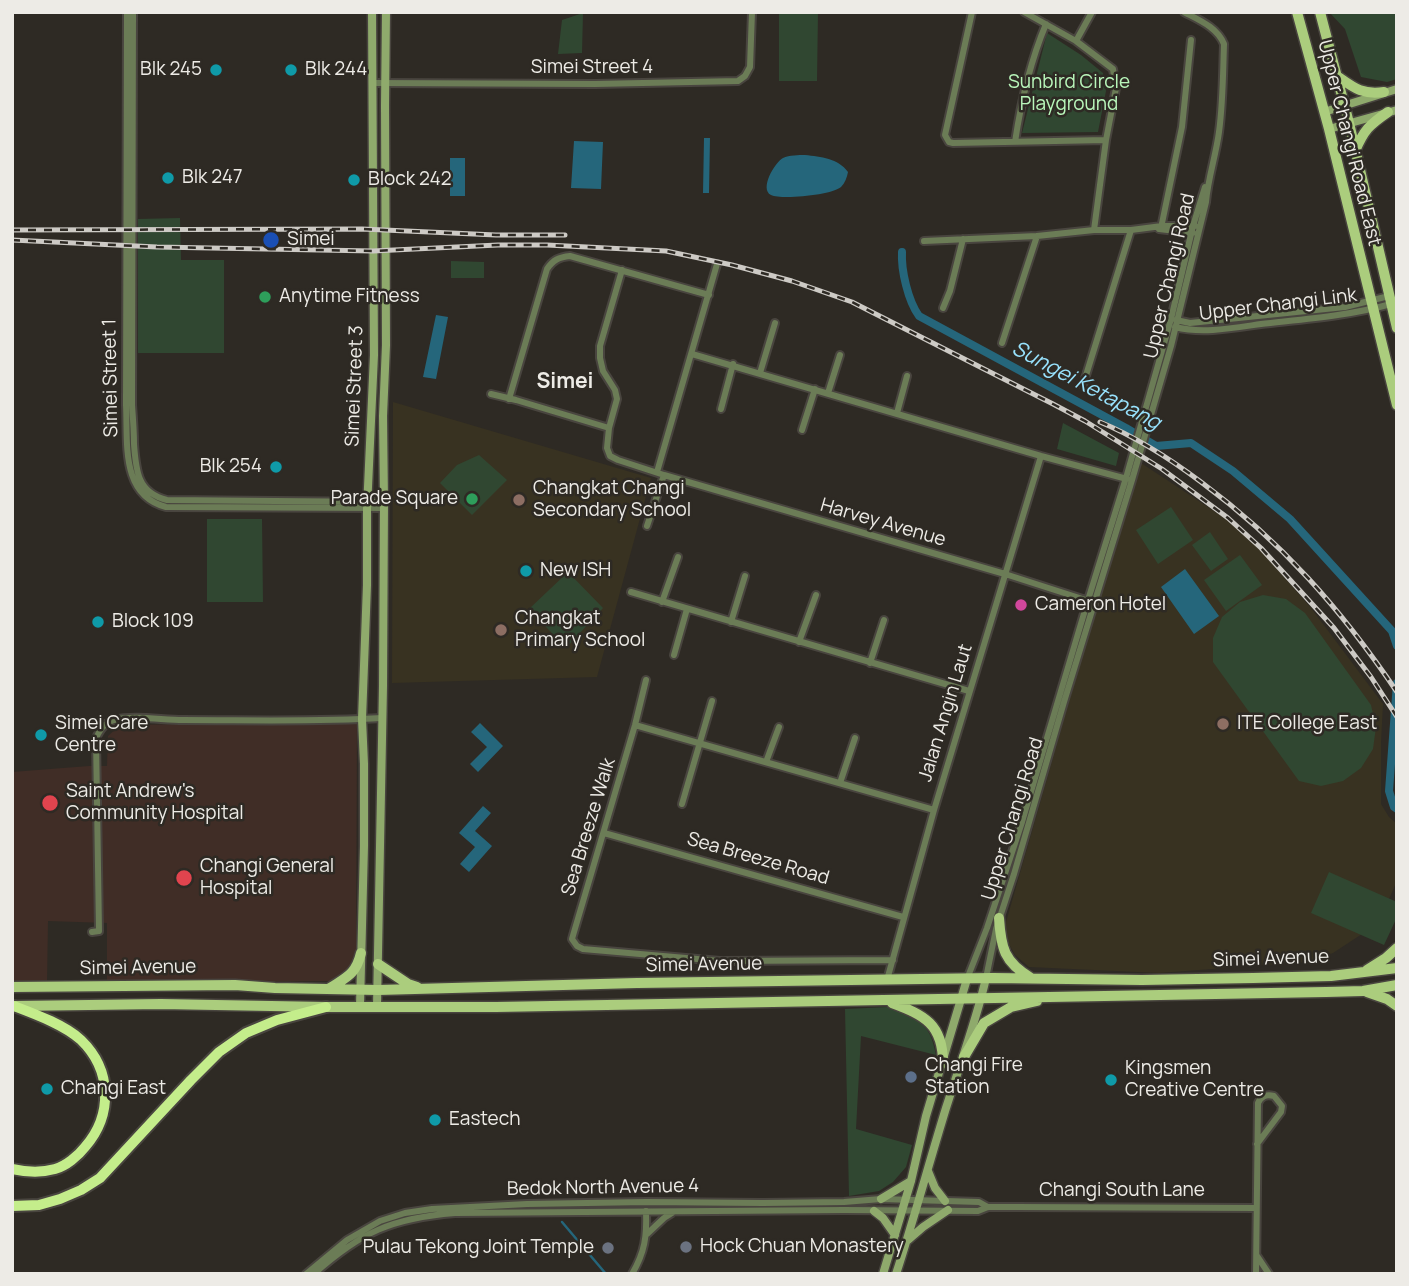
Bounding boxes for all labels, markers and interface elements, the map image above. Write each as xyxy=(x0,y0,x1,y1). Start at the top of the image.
street label: Upper Changi Road East xyxy=(1312,38,1386,248)
street label: Simei Street 4 xyxy=(531,57,653,79)
place label: Blk 245 xyxy=(140,59,202,81)
place label: Blk 244 xyxy=(305,59,367,81)
marker: Blk 245 xyxy=(208,62,224,78)
marker: Blk 244 xyxy=(283,62,299,78)
park label: Sunbird Circle Playground xyxy=(1008,72,1130,116)
place label: Blk 247 xyxy=(182,167,242,189)
place label: Block 242 xyxy=(368,169,452,191)
marker: Blk 247 xyxy=(160,170,176,186)
marker: Block 242 xyxy=(346,172,362,188)
street label: Upper Changi Road xyxy=(1140,191,1200,361)
place label: Simei xyxy=(287,229,335,251)
marker: Simei xyxy=(261,230,281,250)
street label: Upper Changi Link xyxy=(1198,284,1358,326)
place label: Anytime Fitness xyxy=(279,286,420,308)
marker: Anytime Fitness xyxy=(257,289,273,305)
street label: Simei Street 1 xyxy=(99,319,123,437)
street label: Simei Street 3 xyxy=(341,325,369,447)
water label: Sungei Ketapang xyxy=(1007,336,1165,436)
district label: Simei xyxy=(537,369,593,395)
place label: Blk 254 xyxy=(200,456,262,478)
marker: Blk 254 xyxy=(268,459,284,475)
place label: Changkat Changi Secondary School xyxy=(533,478,691,522)
place label: Parade Square xyxy=(331,488,458,510)
marker: Parade Square xyxy=(464,491,480,507)
marker: Changkat Changi Secondary School xyxy=(511,492,527,508)
street label: Harvey Avenue xyxy=(818,494,948,552)
place label: New ISH xyxy=(540,560,611,582)
marker: New ISH xyxy=(518,563,534,579)
place label: Cameron Hotel xyxy=(1035,594,1166,616)
marker: Cameron Hotel xyxy=(1013,597,1029,613)
place label: Changkat Primary School xyxy=(515,608,645,652)
place label: Block 109 xyxy=(112,611,194,633)
marker: Block 109 xyxy=(90,614,106,630)
marker: Changkat Primary School xyxy=(493,622,509,638)
street label: Jalan Angin Laut xyxy=(914,641,978,785)
place label: Simei Care Centre xyxy=(55,713,148,757)
place label: ITE College East xyxy=(1237,713,1377,735)
marker: ITE College East xyxy=(1215,716,1231,732)
marker: Simei Care Centre xyxy=(33,727,49,743)
street label: Upper Changi Road xyxy=(977,735,1049,903)
street label: Sea Breeze Walk xyxy=(557,755,621,899)
place label: Saint Andrew's Community Hospital xyxy=(66,781,244,825)
marker: Saint Andrew's Community Hospital xyxy=(40,793,60,813)
street label: Sea Breeze Road xyxy=(684,828,832,890)
place label: Changi General Hospital xyxy=(200,856,334,900)
marker: Changi General Hospital xyxy=(174,868,194,888)
street label: Simei Avenue xyxy=(1212,946,1330,972)
street label: Simei Avenue xyxy=(646,953,762,977)
street label: Simei Avenue xyxy=(80,956,196,980)
place label: Changi Fire Station xyxy=(925,1055,1023,1099)
place label: Kingsmen Creative Centre xyxy=(1125,1058,1264,1102)
marker: Changi Fire Station xyxy=(903,1069,919,1085)
marker: Kingsmen Creative Centre xyxy=(1103,1072,1119,1088)
place label: Changi East xyxy=(61,1078,166,1100)
marker: Changi East xyxy=(39,1081,55,1097)
place label: Eastech xyxy=(449,1109,520,1131)
marker: Eastech xyxy=(427,1112,443,1128)
street label: Bedok North Avenue 4 xyxy=(507,1175,699,1201)
street label: Changi South Lane xyxy=(1039,1180,1205,1202)
place label: Hock Chuan Monastery xyxy=(700,1236,904,1258)
place label: Pulau Tekong Joint Temple xyxy=(363,1237,594,1259)
marker: Hock Chuan Monastery xyxy=(678,1239,694,1255)
marker: Pulau Tekong Joint Temple xyxy=(600,1240,616,1256)

